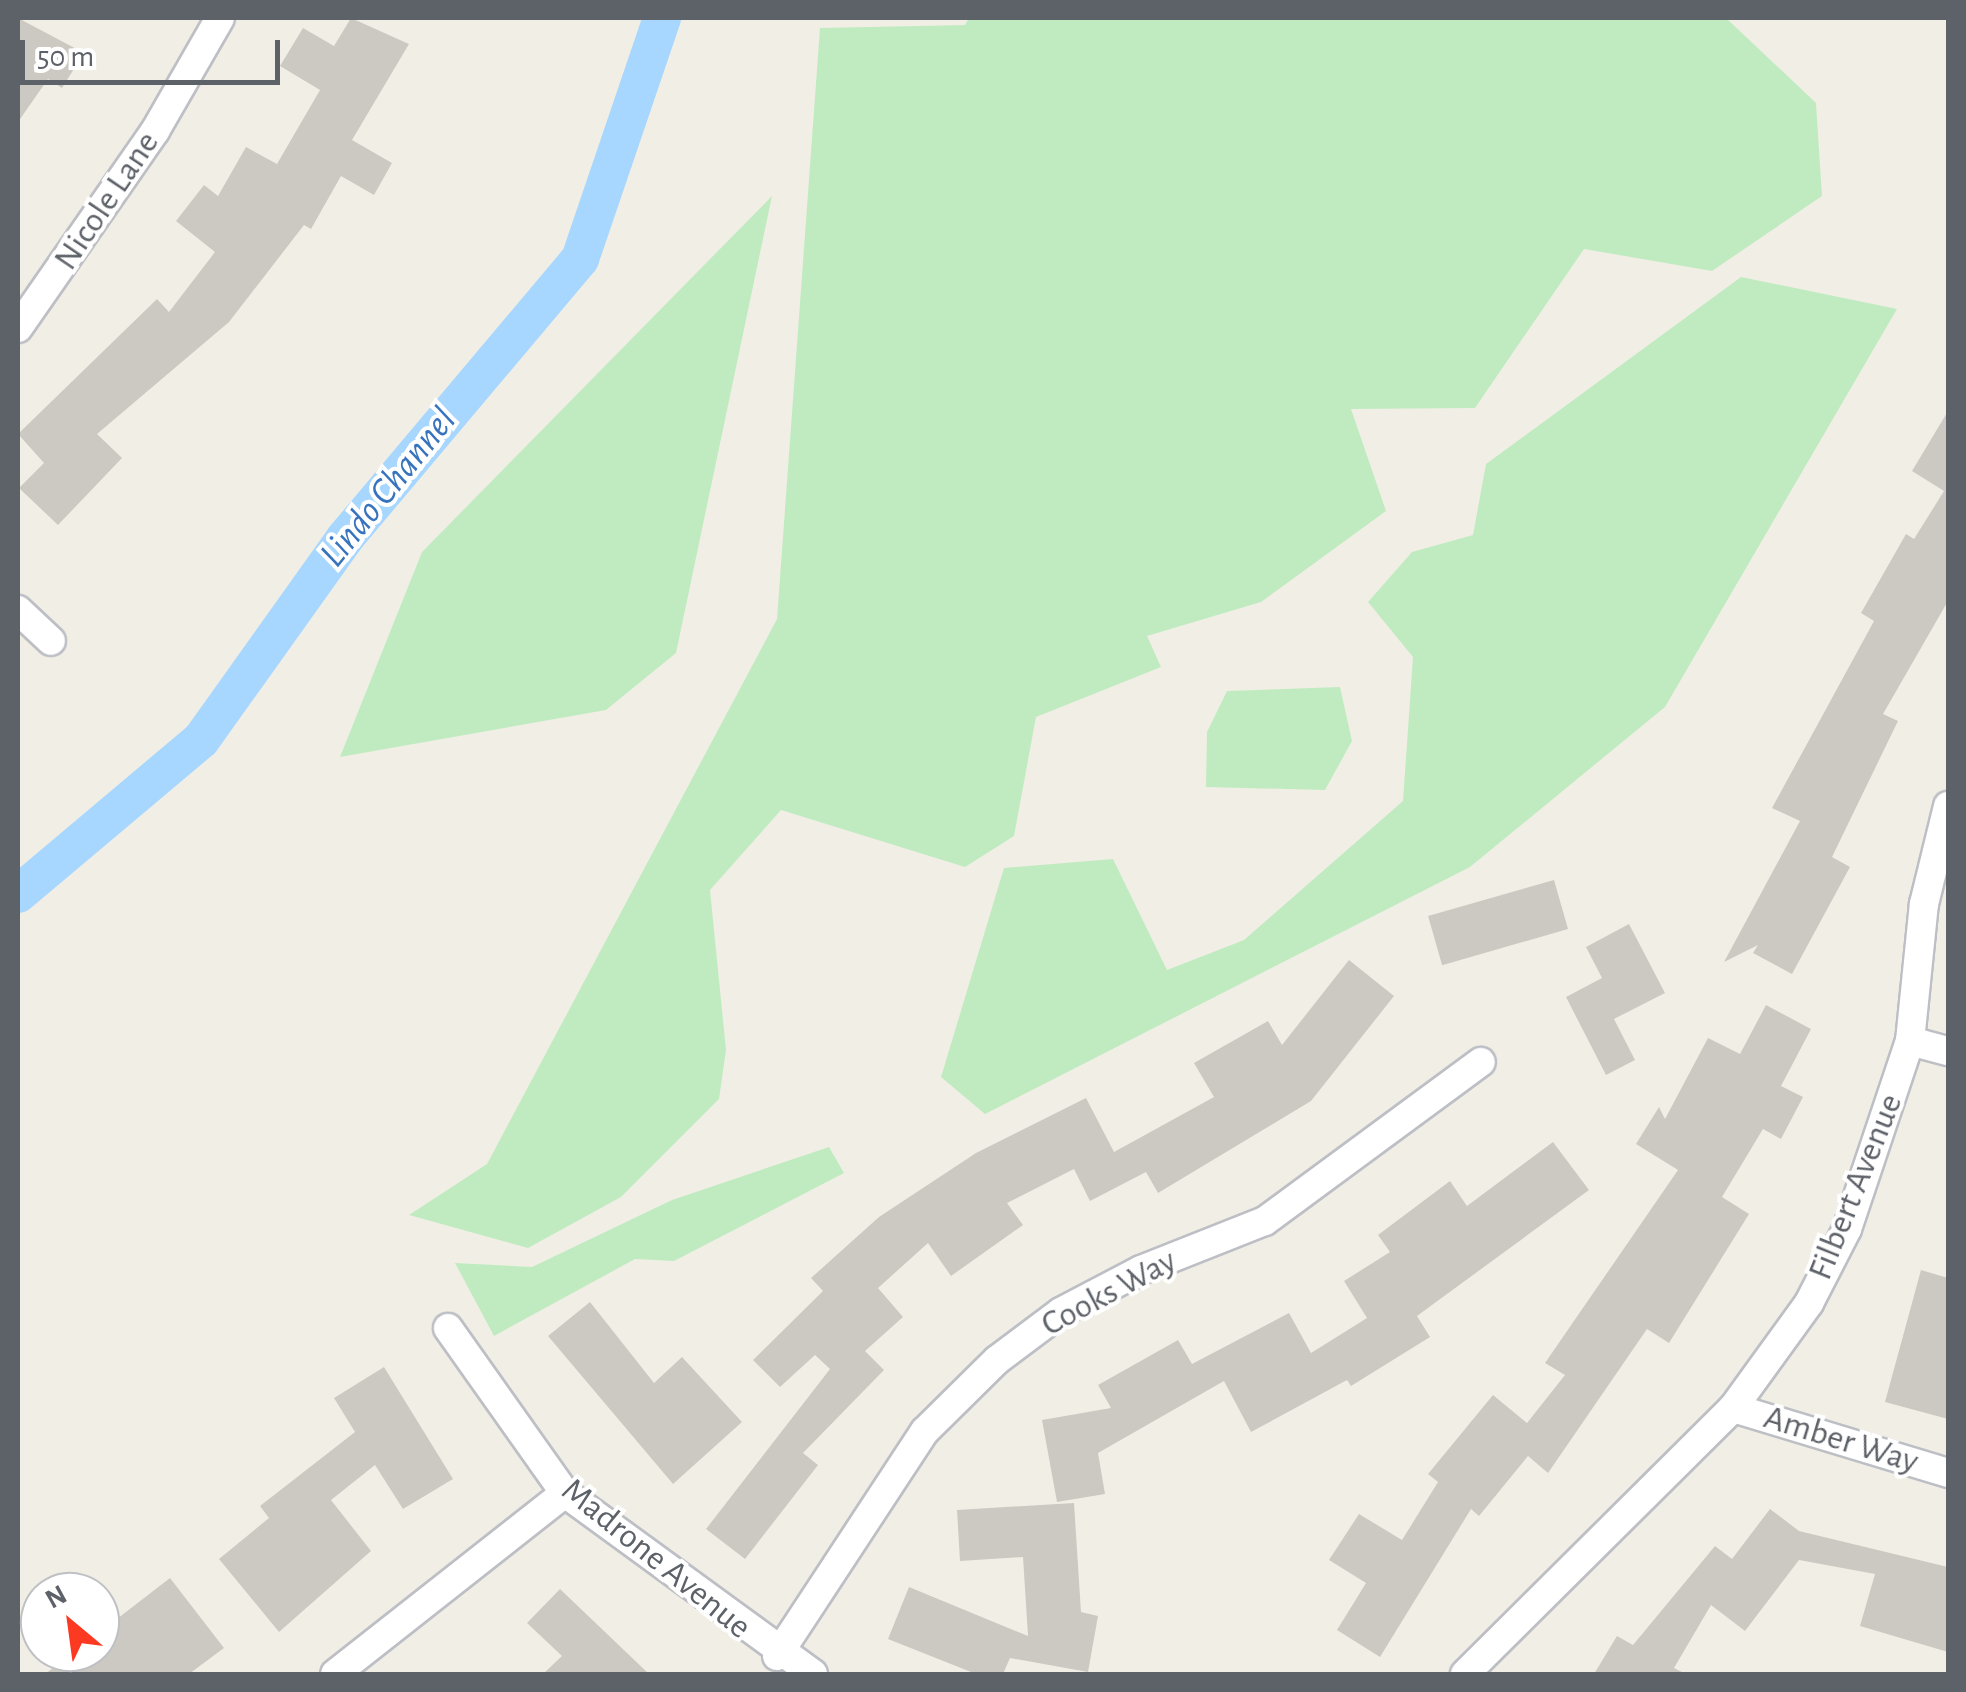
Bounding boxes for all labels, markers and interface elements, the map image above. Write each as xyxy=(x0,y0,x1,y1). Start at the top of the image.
scale bar xyxy=(25,20,285,82)
text: 50 m xyxy=(37,42,94,72)
street label: Nicole Lane xyxy=(45,124,169,278)
water label: Lindo Channel xyxy=(311,399,467,577)
street label: Filbert Avenue xyxy=(1800,1088,1912,1286)
street label: Cooks Way xyxy=(1034,1240,1184,1346)
street label: Amber Way xyxy=(1759,1397,1923,1483)
street label: Madrone Avenue xyxy=(553,1470,759,1648)
north arrow xyxy=(20,1572,120,1672)
text: N xyxy=(41,1581,72,1614)

